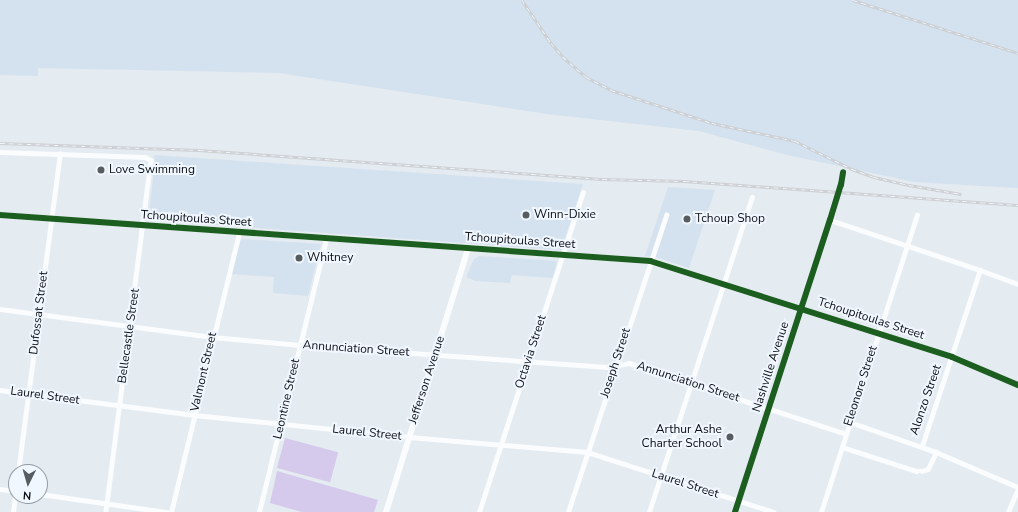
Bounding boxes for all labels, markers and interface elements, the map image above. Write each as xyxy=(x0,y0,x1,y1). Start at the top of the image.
place label: Love Swimming xyxy=(109,163,195,177)
marker: Love Swimming xyxy=(96,165,106,175)
street label: Tchoupitoulas Street xyxy=(140,208,252,230)
place label: Winn-Dixie xyxy=(534,208,596,222)
marker: Winn-Dixie xyxy=(521,210,531,220)
place label: Tchoup Shop xyxy=(695,212,765,226)
marker: Tchoup Shop xyxy=(682,214,692,224)
street label: Tchoupitoulas Street xyxy=(464,230,576,252)
place label: Whitney xyxy=(307,251,353,265)
marker: Whitney xyxy=(294,253,304,263)
street label: Dufossat Street xyxy=(27,270,51,356)
street label: Bellecastle Street xyxy=(115,288,143,384)
street label: Tchoupitoulas Street xyxy=(816,295,926,343)
street label: Octavia Street xyxy=(512,313,550,391)
street label: Nashville Avenue xyxy=(750,320,792,414)
street label: Joseph Street xyxy=(598,326,634,400)
street label: Valmont Street xyxy=(188,331,220,413)
street label: Jefferson Avenue xyxy=(406,334,448,426)
street label: Annunciation Street xyxy=(302,338,410,360)
street label: Eleonore Street xyxy=(841,344,881,428)
street label: Leontine Street xyxy=(271,357,303,441)
street label: Annunciation Street xyxy=(635,359,741,405)
street label: Alonzo Street xyxy=(907,363,945,437)
street label: Laurel Street xyxy=(10,384,80,408)
street label: Laurel Street xyxy=(332,422,402,444)
place label: Arthur Ashe Charter School xyxy=(642,423,722,451)
marker: Arthur Ashe Charter School xyxy=(725,432,735,442)
north arrow xyxy=(8,464,48,504)
street label: Laurel Street xyxy=(650,466,720,502)
text: N xyxy=(22,488,32,503)

